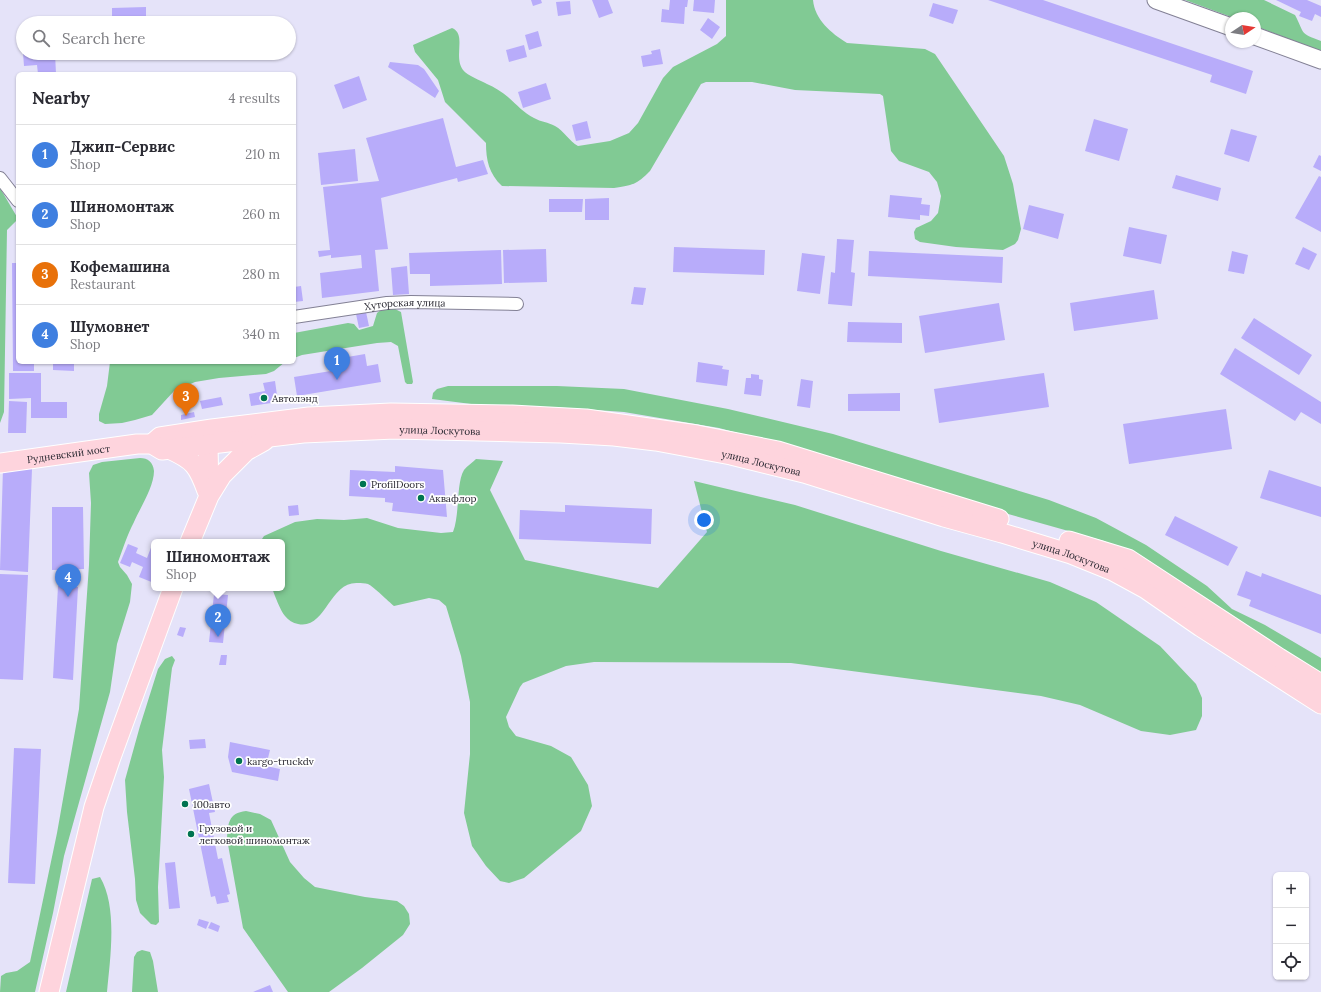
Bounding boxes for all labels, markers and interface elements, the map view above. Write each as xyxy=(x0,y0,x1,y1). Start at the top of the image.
north arrow xyxy=(1225,12,1261,48)
search box xyxy=(16,16,296,60)
icon: search xyxy=(30,27,52,49)
text: Search here xyxy=(62,29,145,48)
text: Nearby xyxy=(32,87,90,109)
text: 4 results xyxy=(229,90,280,107)
text: Джип-Сервис xyxy=(70,137,175,156)
text: 1 xyxy=(42,146,48,163)
text: 210 m xyxy=(245,146,280,163)
text: Shop xyxy=(70,156,101,173)
text: Шиномонтаж xyxy=(70,197,174,216)
text: 2 xyxy=(42,206,48,223)
text: 260 m xyxy=(242,206,280,223)
text: Shop xyxy=(70,216,101,233)
text: Кофемашина xyxy=(70,257,170,276)
text: 3 xyxy=(41,266,49,283)
text: 280 m xyxy=(243,266,280,283)
text: Restaurant xyxy=(70,276,136,293)
street label: Хуторская улица xyxy=(364,295,446,313)
text: Шумовнет xyxy=(70,317,149,336)
text: 4 xyxy=(41,326,49,343)
text: 340 m xyxy=(243,326,280,343)
text: Shop xyxy=(70,336,101,353)
pin: 1 xyxy=(324,347,350,380)
pin: 3 xyxy=(173,383,199,416)
place label: Автолэнд xyxy=(271,392,318,405)
marker: Автолэнд xyxy=(259,393,269,403)
street label: улица Лоскутова xyxy=(399,423,481,438)
street label: Рудневский мост xyxy=(26,441,111,466)
street label: улица Лоскутова xyxy=(721,447,802,479)
place label: ProfilDoors xyxy=(371,478,424,491)
marker: ProfilDoors xyxy=(358,479,368,489)
place label: Аквафлор xyxy=(428,492,477,505)
marker: Аквафлор xyxy=(416,493,426,503)
your location xyxy=(694,510,714,530)
street label: улица Лоскутова xyxy=(1031,536,1112,576)
popup xyxy=(151,539,285,591)
text: Шиномонтаж xyxy=(166,547,270,566)
pin: 4 xyxy=(55,564,81,597)
text: Shop xyxy=(166,566,196,583)
pin: 2 xyxy=(205,604,231,637)
place label: kargo-truckdv xyxy=(247,755,315,768)
marker: kargo-truckdv xyxy=(234,756,244,766)
place label: 100авто xyxy=(193,798,230,811)
marker: 100авто xyxy=(180,799,190,809)
place label: Грузовой и легковой шиномонтаж xyxy=(199,822,310,847)
marker: Грузовой и легковой шиномонтаж xyxy=(186,829,196,839)
map controls xyxy=(1273,872,1309,980)
button: + xyxy=(1273,872,1309,908)
button: − xyxy=(1273,908,1309,944)
button: locate xyxy=(1273,944,1309,980)

